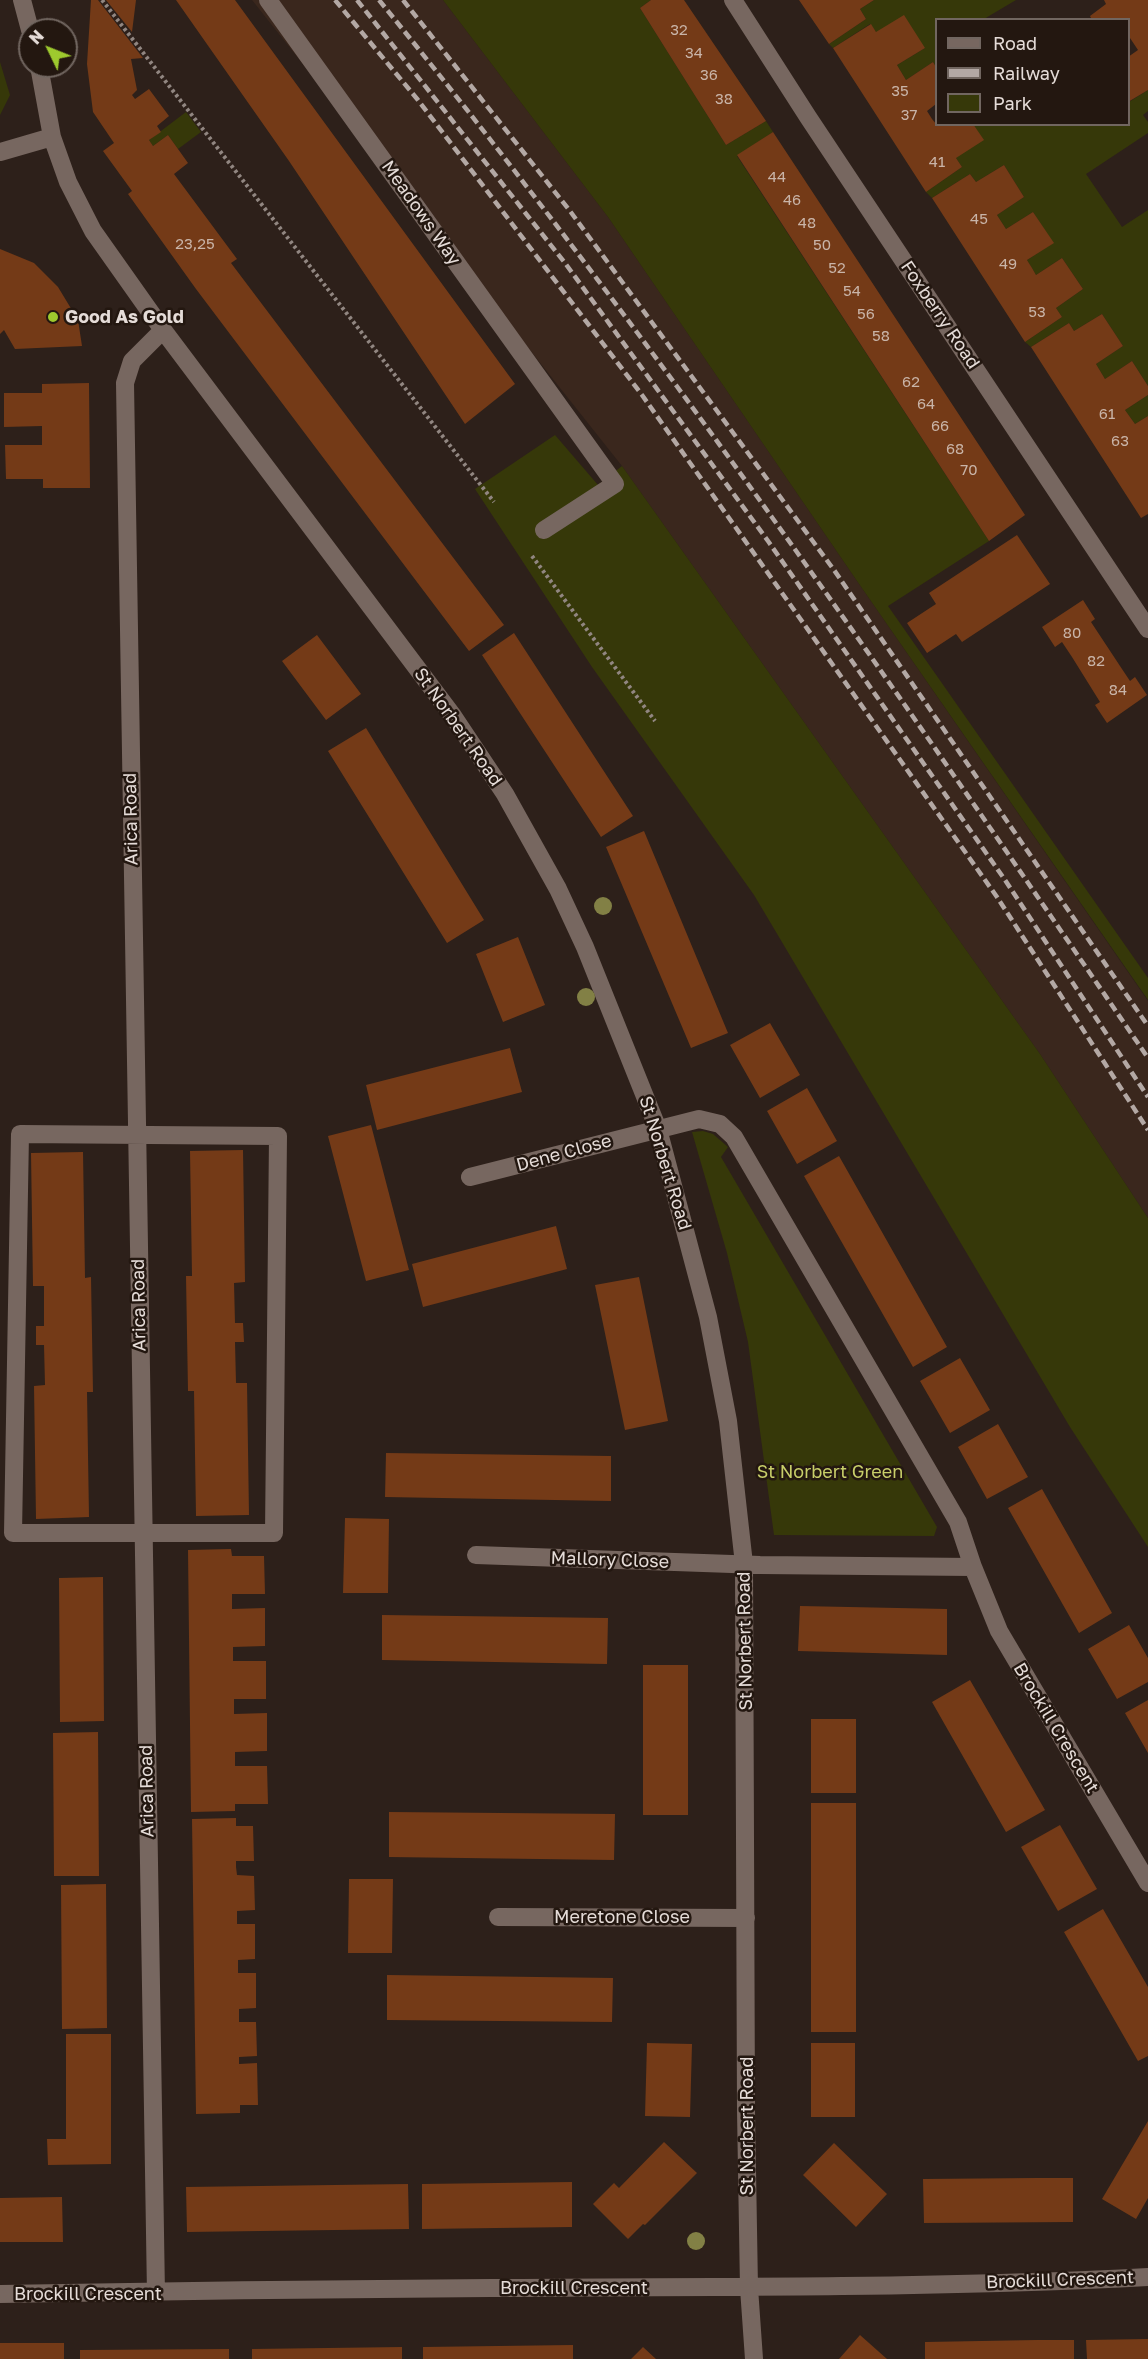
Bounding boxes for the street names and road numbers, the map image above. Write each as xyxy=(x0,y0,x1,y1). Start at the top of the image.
street label: Meadows Way xyxy=(377,156,465,270)
street label: Foxberry Road xyxy=(896,257,984,373)
street label: St Norbert Road xyxy=(409,664,507,790)
street label: Arica Road xyxy=(119,773,143,865)
street label: St Norbert Road xyxy=(634,1093,696,1233)
street label: Dene Close xyxy=(514,1130,614,1176)
street label: Arica Road xyxy=(127,1259,151,1351)
street label: Mallory Close xyxy=(550,1547,670,1573)
street label: St Norbert Road xyxy=(733,1571,757,1711)
street label: Brockill Crescent xyxy=(1009,1659,1103,1797)
street label: Arica Road xyxy=(135,1745,159,1837)
street label: Meretone Close xyxy=(554,1906,690,1928)
street label: St Norbert Road xyxy=(736,2056,758,2196)
street label: Brockill Crescent xyxy=(986,2267,1134,2293)
street label: Brockill Crescent xyxy=(500,2277,648,2299)
street label: Brockill Crescent xyxy=(14,2283,162,2305)

